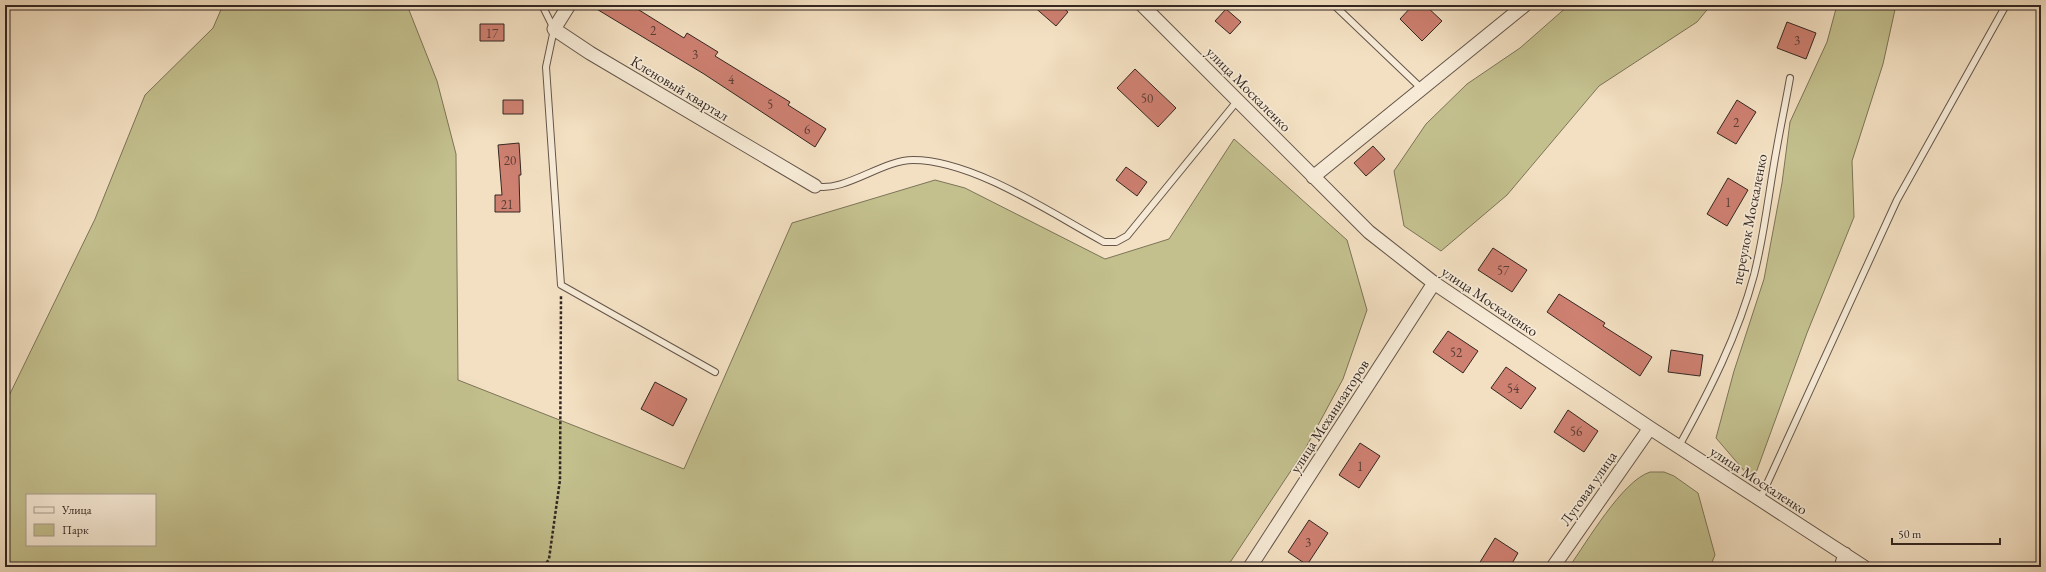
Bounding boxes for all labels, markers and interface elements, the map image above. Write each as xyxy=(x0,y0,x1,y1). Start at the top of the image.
house number: 2 xyxy=(650,22,657,39)
house number: 17 xyxy=(486,25,499,42)
house number: 3 xyxy=(1794,32,1800,49)
street label: улица Москаленко xyxy=(1202,42,1296,136)
house number: 3 xyxy=(692,46,698,63)
street label: Кленовый квартал xyxy=(627,51,733,125)
house number: 4 xyxy=(728,71,735,88)
house number: 50 xyxy=(1141,90,1153,107)
house number: 5 xyxy=(767,96,773,113)
house number: 2 xyxy=(1733,114,1740,131)
house number: 6 xyxy=(804,121,810,138)
house number: 20 xyxy=(504,152,516,169)
street label: переулок Москаленко xyxy=(1727,152,1771,286)
house number: 1 xyxy=(1725,194,1731,211)
house number: 21 xyxy=(501,196,513,213)
street label: улица Москаленко xyxy=(1438,262,1542,340)
house number: 57 xyxy=(1497,262,1510,279)
house number: 52 xyxy=(1450,344,1463,361)
street label: улица Механизаторов xyxy=(1285,356,1373,476)
house number: 54 xyxy=(1507,380,1520,397)
house number: 56 xyxy=(1570,423,1582,440)
street label: улица Москаленко xyxy=(1707,441,1811,519)
street label: Луговая улица xyxy=(1555,447,1621,529)
house number: 1 xyxy=(1357,458,1363,475)
legend xyxy=(26,494,156,546)
text: Улица xyxy=(61,502,92,518)
scale bar xyxy=(1892,520,2000,546)
text: Парк xyxy=(62,522,89,538)
text: 50 m xyxy=(1898,526,1922,542)
house number: 3 xyxy=(1305,534,1311,551)

